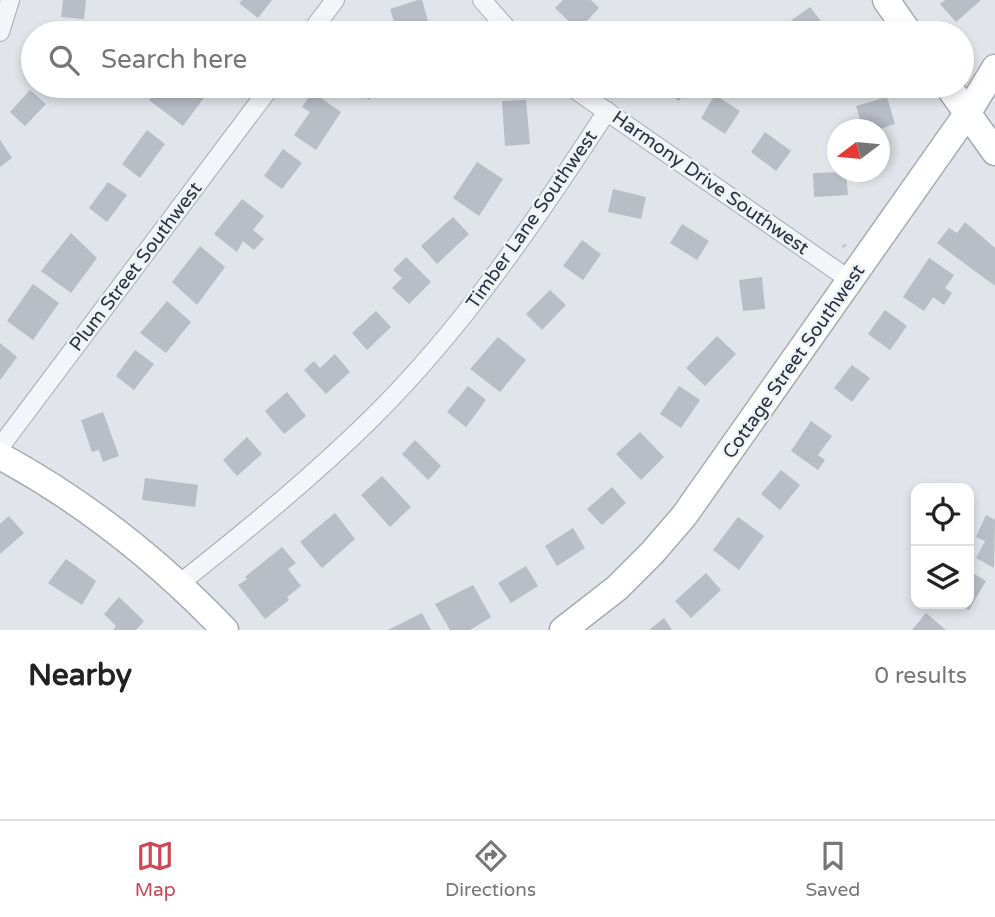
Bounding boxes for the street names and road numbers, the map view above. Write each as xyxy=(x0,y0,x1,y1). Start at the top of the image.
street label: Harmony Drive Southwest xyxy=(608,106,813,259)
street label: Timber Lane Southwest xyxy=(462,126,602,313)
street label: Plum Street Southwest xyxy=(65,178,207,355)
street label: Cottage Street Southwest xyxy=(718,260,869,463)

